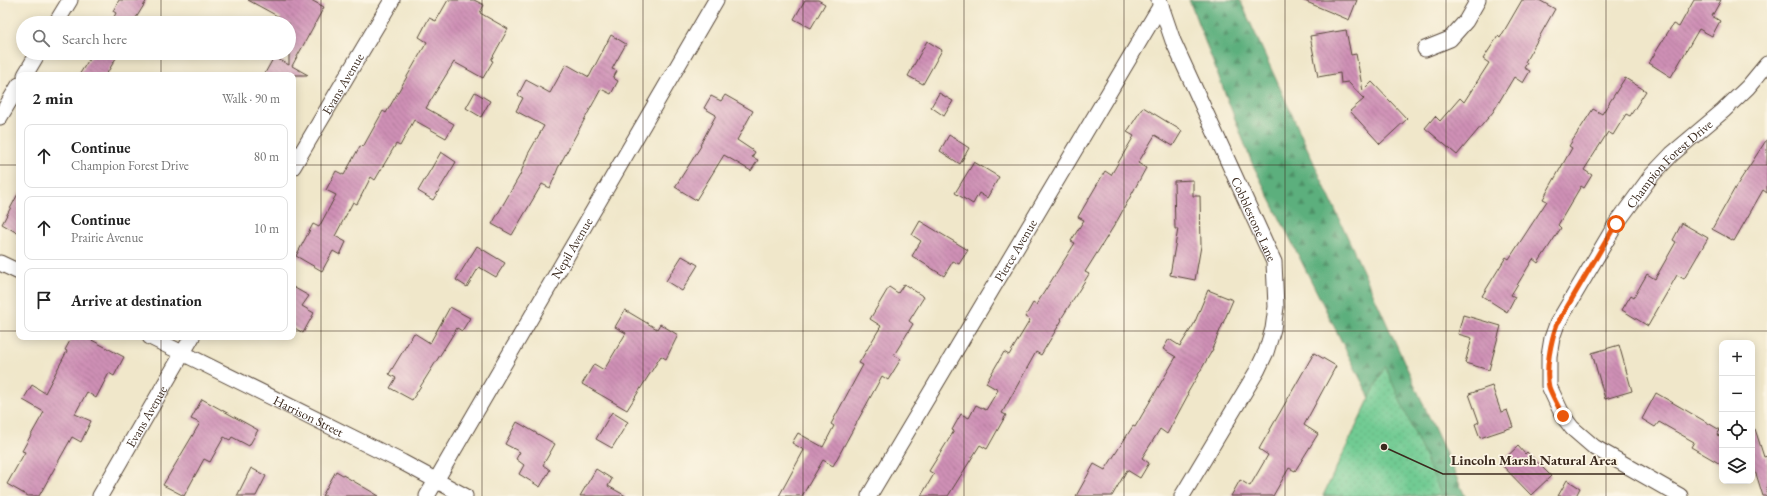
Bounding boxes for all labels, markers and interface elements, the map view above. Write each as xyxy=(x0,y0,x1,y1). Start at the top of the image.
search box xyxy=(16,16,296,60)
icon: search xyxy=(30,27,52,49)
text: Search here xyxy=(62,29,127,48)
street label: Evans Avenue xyxy=(318,50,368,118)
text: 2 min xyxy=(32,87,73,109)
text: Walk · 90 m xyxy=(222,90,280,107)
street label: Champion Forest Drive xyxy=(1622,116,1716,212)
text: Continue xyxy=(71,138,131,157)
icon: ahead xyxy=(33,145,55,167)
text: 80 m xyxy=(254,148,279,165)
text: Champion Forest Drive xyxy=(71,157,189,174)
street label: Cobblestone Lane xyxy=(1227,174,1281,264)
text: Continue xyxy=(71,210,131,229)
street label: Nepil Avenue xyxy=(547,214,596,282)
route start xyxy=(1607,215,1625,233)
street label: Pierce Avenue xyxy=(990,216,1041,285)
icon: ahead xyxy=(33,217,55,239)
text: 10 m xyxy=(254,220,279,237)
text: Prairie Avenue xyxy=(71,229,143,246)
icon: arrive xyxy=(33,289,55,311)
text: Arrive at destination xyxy=(71,291,202,310)
map controls xyxy=(1719,340,1755,484)
button: + xyxy=(1719,340,1755,376)
button: − xyxy=(1719,376,1755,412)
street label: Evans Avenue xyxy=(122,383,171,451)
street label: Harrison Street xyxy=(270,392,346,441)
route end xyxy=(1554,407,1572,425)
button: locate xyxy=(1719,412,1755,448)
callout: Lincoln Marsh Natural Area xyxy=(1443,448,1625,474)
button: layers xyxy=(1719,448,1755,484)
text: Lincoln Marsh Natural Area xyxy=(1451,451,1618,469)

